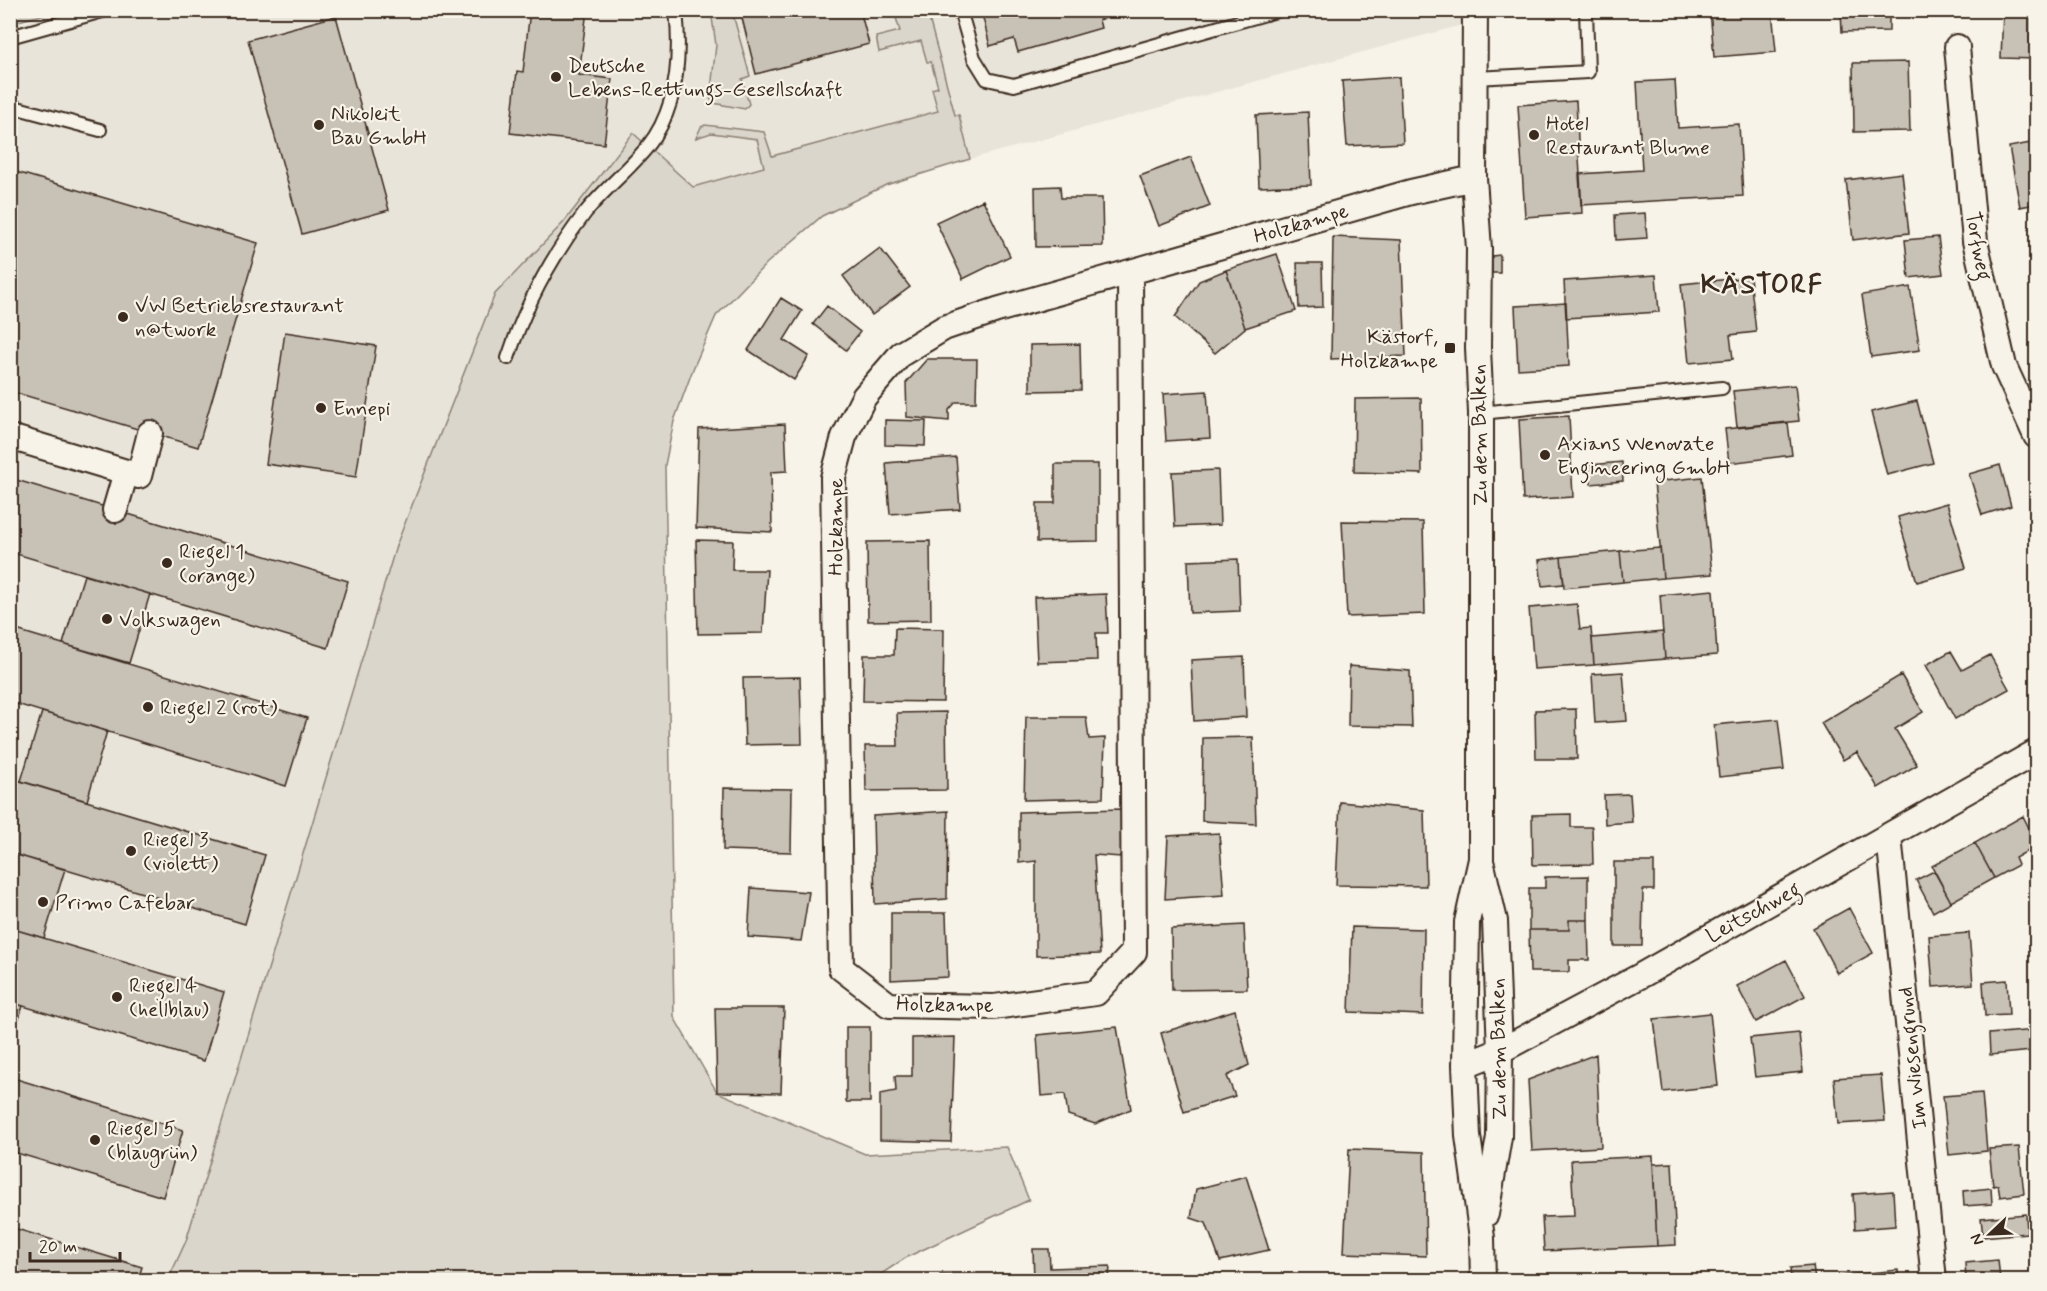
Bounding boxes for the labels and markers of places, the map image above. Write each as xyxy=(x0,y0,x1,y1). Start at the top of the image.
place label: Deutsche Lebens-Rettungs-Gesellschaft xyxy=(568,52,842,106)
marker: Deutsche Lebens-Rettungs-Gesellschaft xyxy=(549,70,563,84)
place label: Nikoleit Bau GmbH xyxy=(331,100,427,152)
place label: Hotel Restaurant Blume xyxy=(1546,110,1710,162)
marker: Nikoleit Bau GmbH xyxy=(312,118,326,132)
marker: Hotel Restaurant Blume xyxy=(1527,128,1541,142)
place label: VW Betriebsrestaurant n@twork xyxy=(135,292,344,344)
marker: VW Betriebsrestaurant n@twork xyxy=(116,310,130,324)
place label: Kästorf, Holzkampe xyxy=(1340,323,1438,375)
marker: Kästorf, Holzkampe xyxy=(1443,341,1457,355)
place label: Ennepi xyxy=(333,395,390,423)
marker: Ennepi xyxy=(314,401,328,415)
place label: Axians Wenovate Engineering GmbH xyxy=(1557,430,1731,484)
marker: Axians Wenovate Engineering GmbH xyxy=(1538,448,1552,462)
place label: Riegel 1 (orange) xyxy=(179,538,255,591)
marker: Riegel 1 (orange) xyxy=(160,556,174,570)
place label: Volkswagen xyxy=(119,606,221,635)
marker: Volkswagen xyxy=(100,612,114,626)
place label: Riegel 2 (rot) xyxy=(160,694,278,724)
marker: Riegel 2 (rot) xyxy=(141,700,155,714)
place label: Riegel 3 (violett) xyxy=(143,826,219,878)
marker: Riegel 3 (violett) xyxy=(124,844,138,858)
place label: Primo Cafebar xyxy=(55,889,195,917)
marker: Primo Cafebar xyxy=(36,895,50,909)
place label: Riegel 4 (hellblau) xyxy=(129,972,209,1024)
marker: Riegel 4 (hellblau) xyxy=(110,990,124,1004)
place label: Riegel 5 (blaugrün) xyxy=(107,1115,198,1168)
marker: Riegel 5 (blaugrün) xyxy=(88,1133,102,1147)

